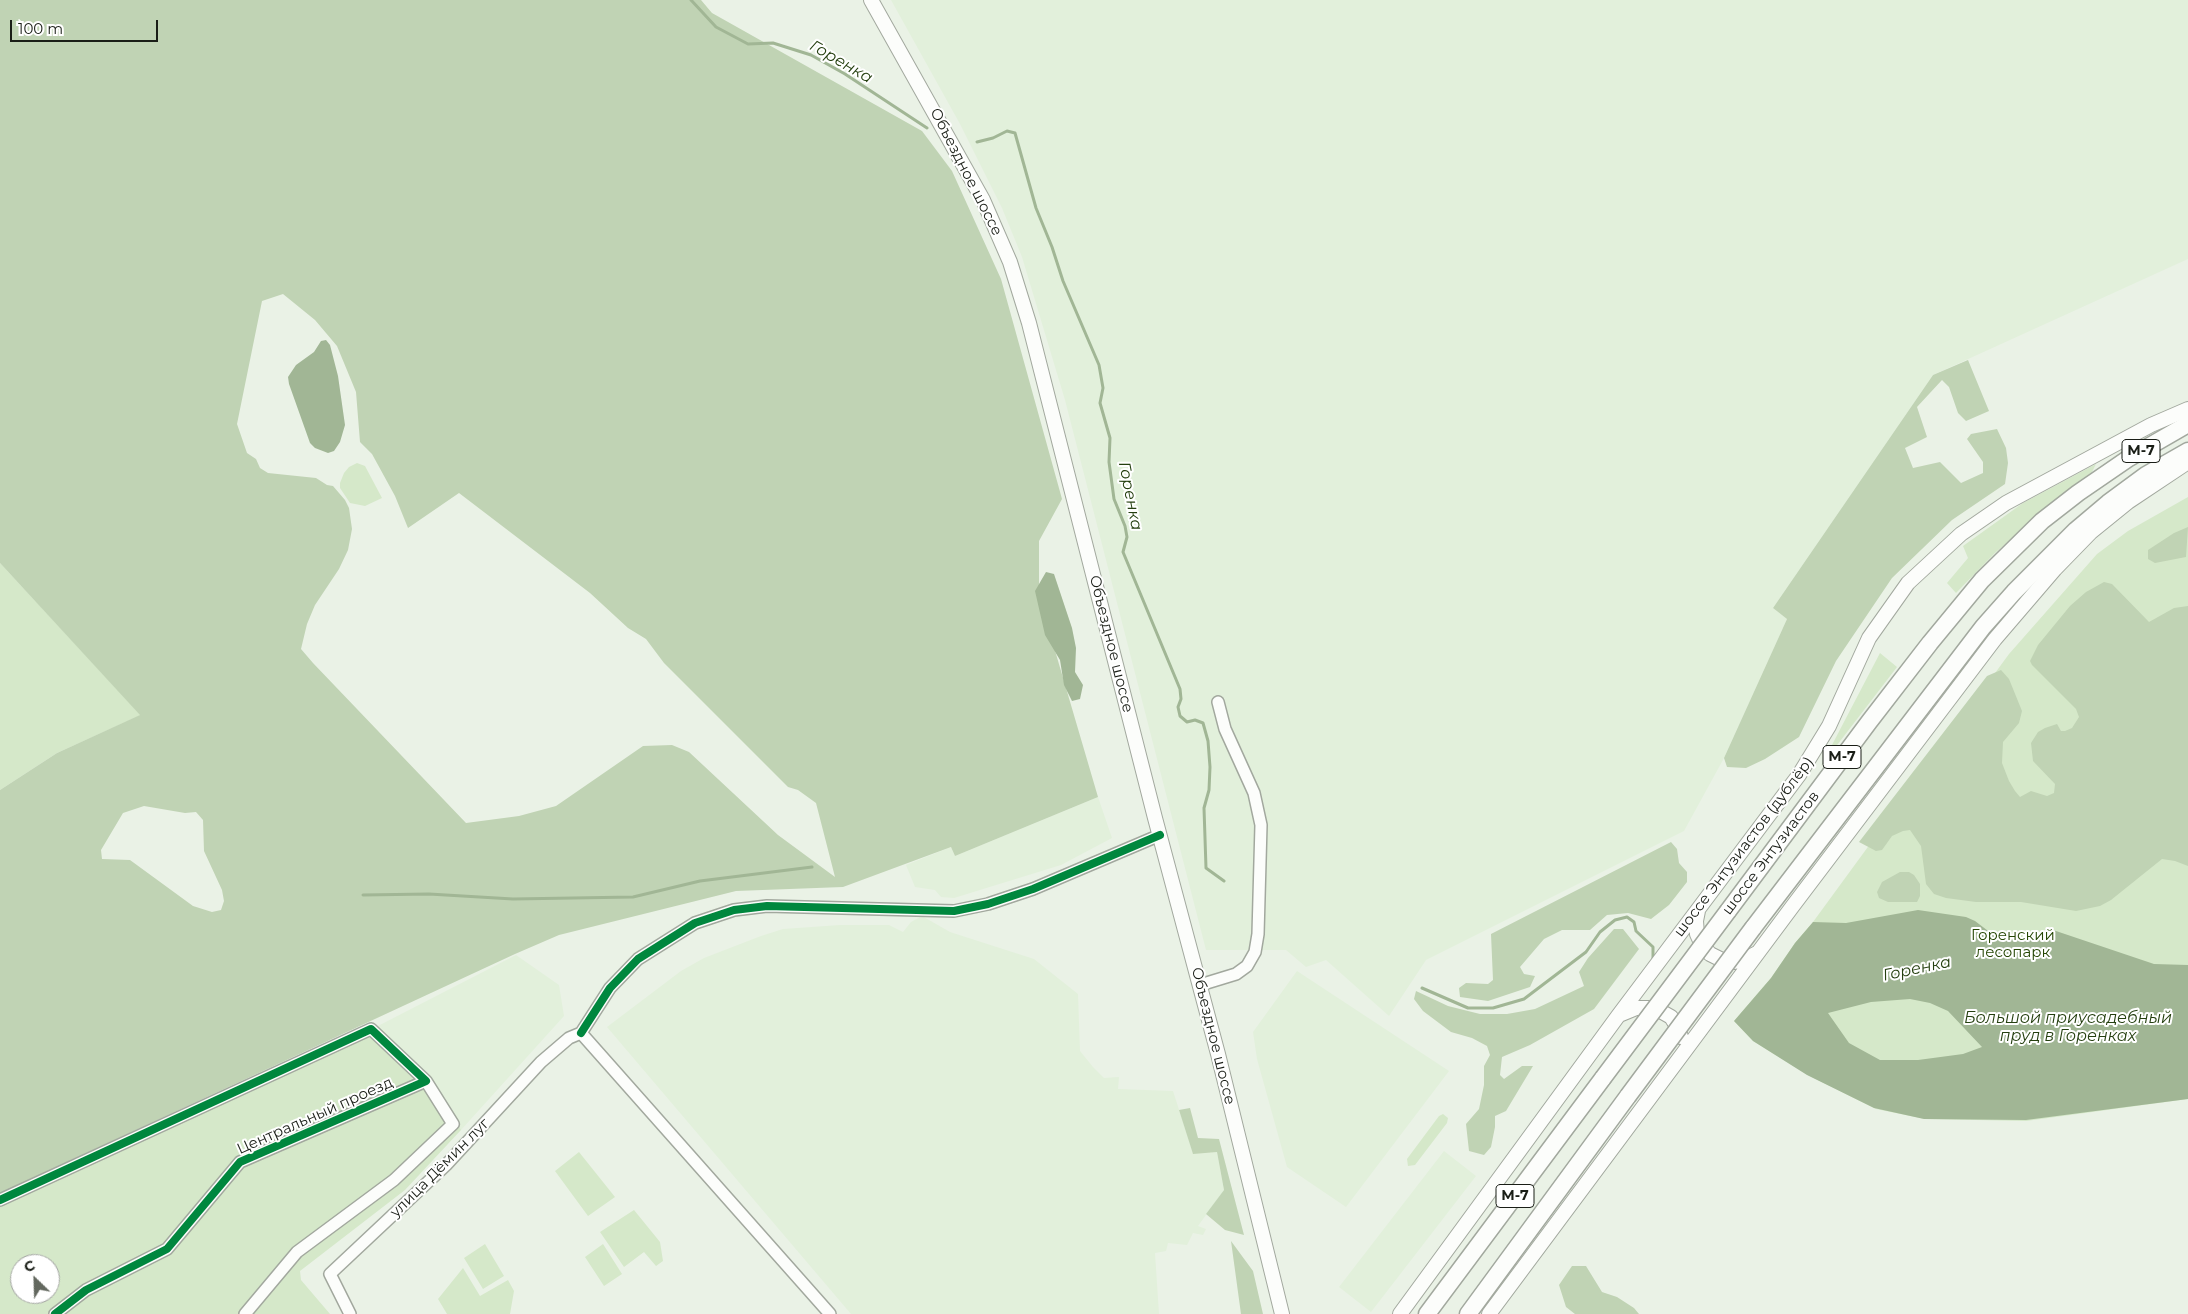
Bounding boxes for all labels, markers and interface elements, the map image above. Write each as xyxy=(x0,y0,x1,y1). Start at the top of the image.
scale bar xyxy=(12,10,160,42)
text: 100 m xyxy=(18,19,63,38)
water label: Горенка xyxy=(806,36,876,88)
street label: Объездное шоссе xyxy=(926,105,1006,239)
road number: М-7 xyxy=(2122,440,2160,462)
water label: Горенка xyxy=(1114,460,1146,532)
street label: Объездное шоссе xyxy=(1085,573,1137,715)
road number: М-7 xyxy=(1823,746,1861,769)
street label: шоссе Энтузиастов (дублёр) xyxy=(1670,753,1818,941)
street label: шоссе Энтузиастов xyxy=(1719,788,1823,918)
park label: Горенский лесопарк xyxy=(1971,927,2055,962)
water label: Горенка xyxy=(1881,952,1953,986)
street label: Объездное шоссе xyxy=(1187,965,1239,1107)
water label: Большой приусадебный пруд в Горенках xyxy=(1964,1008,2172,1046)
street label: Центральный проезд xyxy=(234,1073,396,1159)
street label: улица Дёмин луг xyxy=(387,1115,493,1221)
road number: М-7 xyxy=(1496,1184,1534,1208)
north arrow xyxy=(10,1254,60,1304)
text: С xyxy=(21,1256,38,1277)

